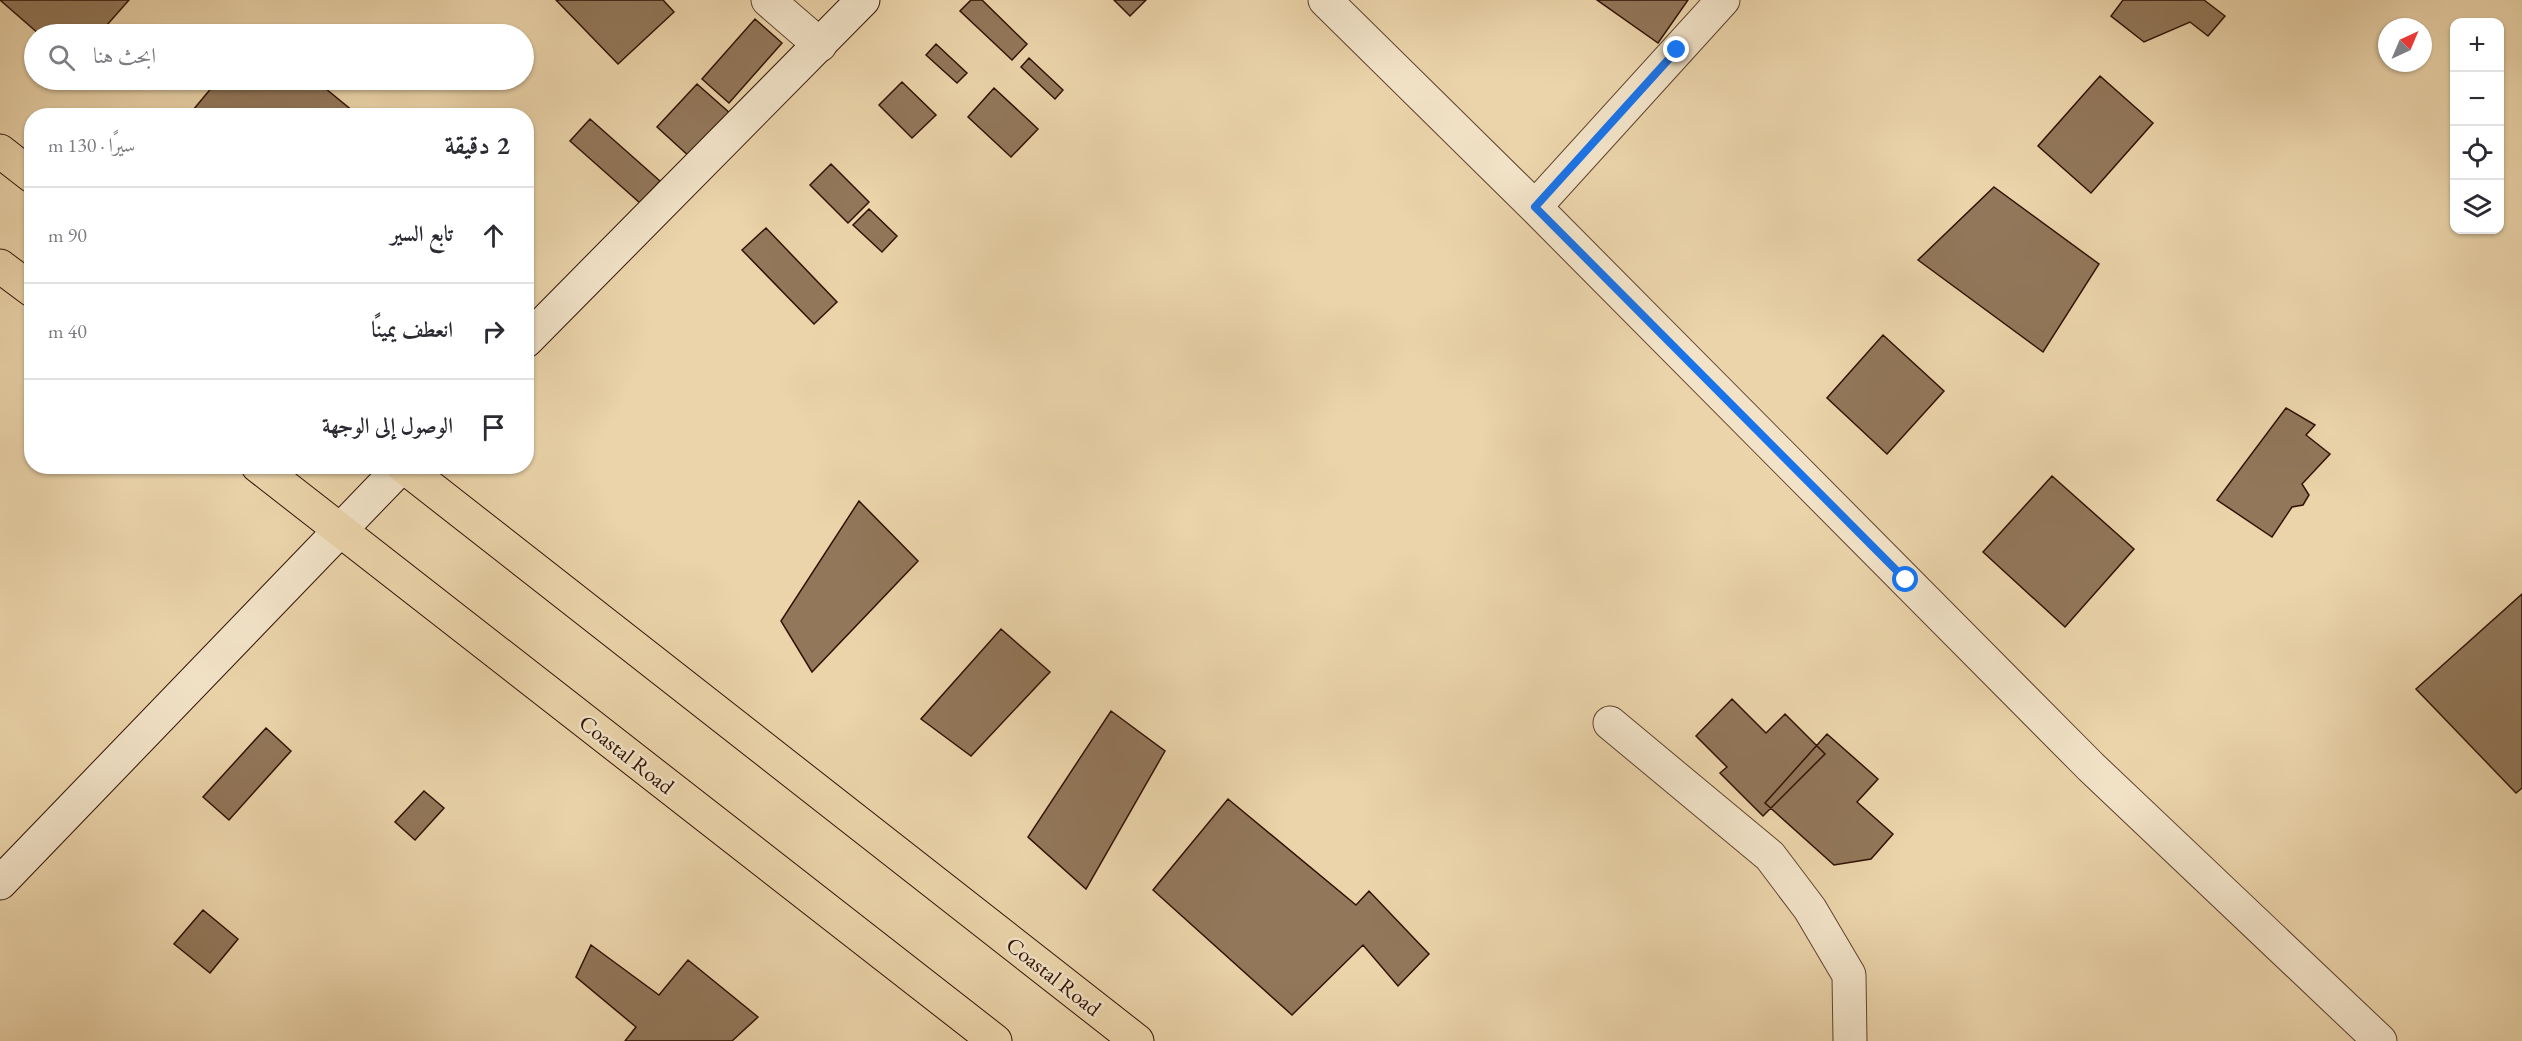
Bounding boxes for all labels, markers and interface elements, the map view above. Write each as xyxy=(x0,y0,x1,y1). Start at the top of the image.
north arrow xyxy=(2378,18,2432,72)
map controls xyxy=(2450,18,2504,234)
button: + xyxy=(2450,18,2504,72)
search box xyxy=(24,24,534,90)
route end xyxy=(1663,36,1689,62)
icon: search xyxy=(45,41,78,74)
text: ابحث هنا xyxy=(93,41,156,70)
button: − xyxy=(2450,72,2504,126)
button: locate xyxy=(2450,126,2504,180)
text: 2 دقيقة xyxy=(445,128,510,162)
text: سيرًا · 130 m xyxy=(48,132,135,158)
button: layers xyxy=(2450,180,2504,234)
text: تابع السير xyxy=(390,219,453,248)
icon: ahead xyxy=(477,219,510,252)
text: 90 m xyxy=(48,222,87,248)
text: انعطف يمينًا xyxy=(371,315,453,344)
icon: right xyxy=(477,315,510,348)
text: 40 m xyxy=(48,318,87,344)
text: الوصول إلى الوجهة xyxy=(322,411,453,440)
icon: arrive xyxy=(477,411,510,444)
route start xyxy=(1892,566,1918,592)
street label: Coastal Road xyxy=(573,708,681,801)
street label: Coastal Road xyxy=(1000,930,1108,1023)

